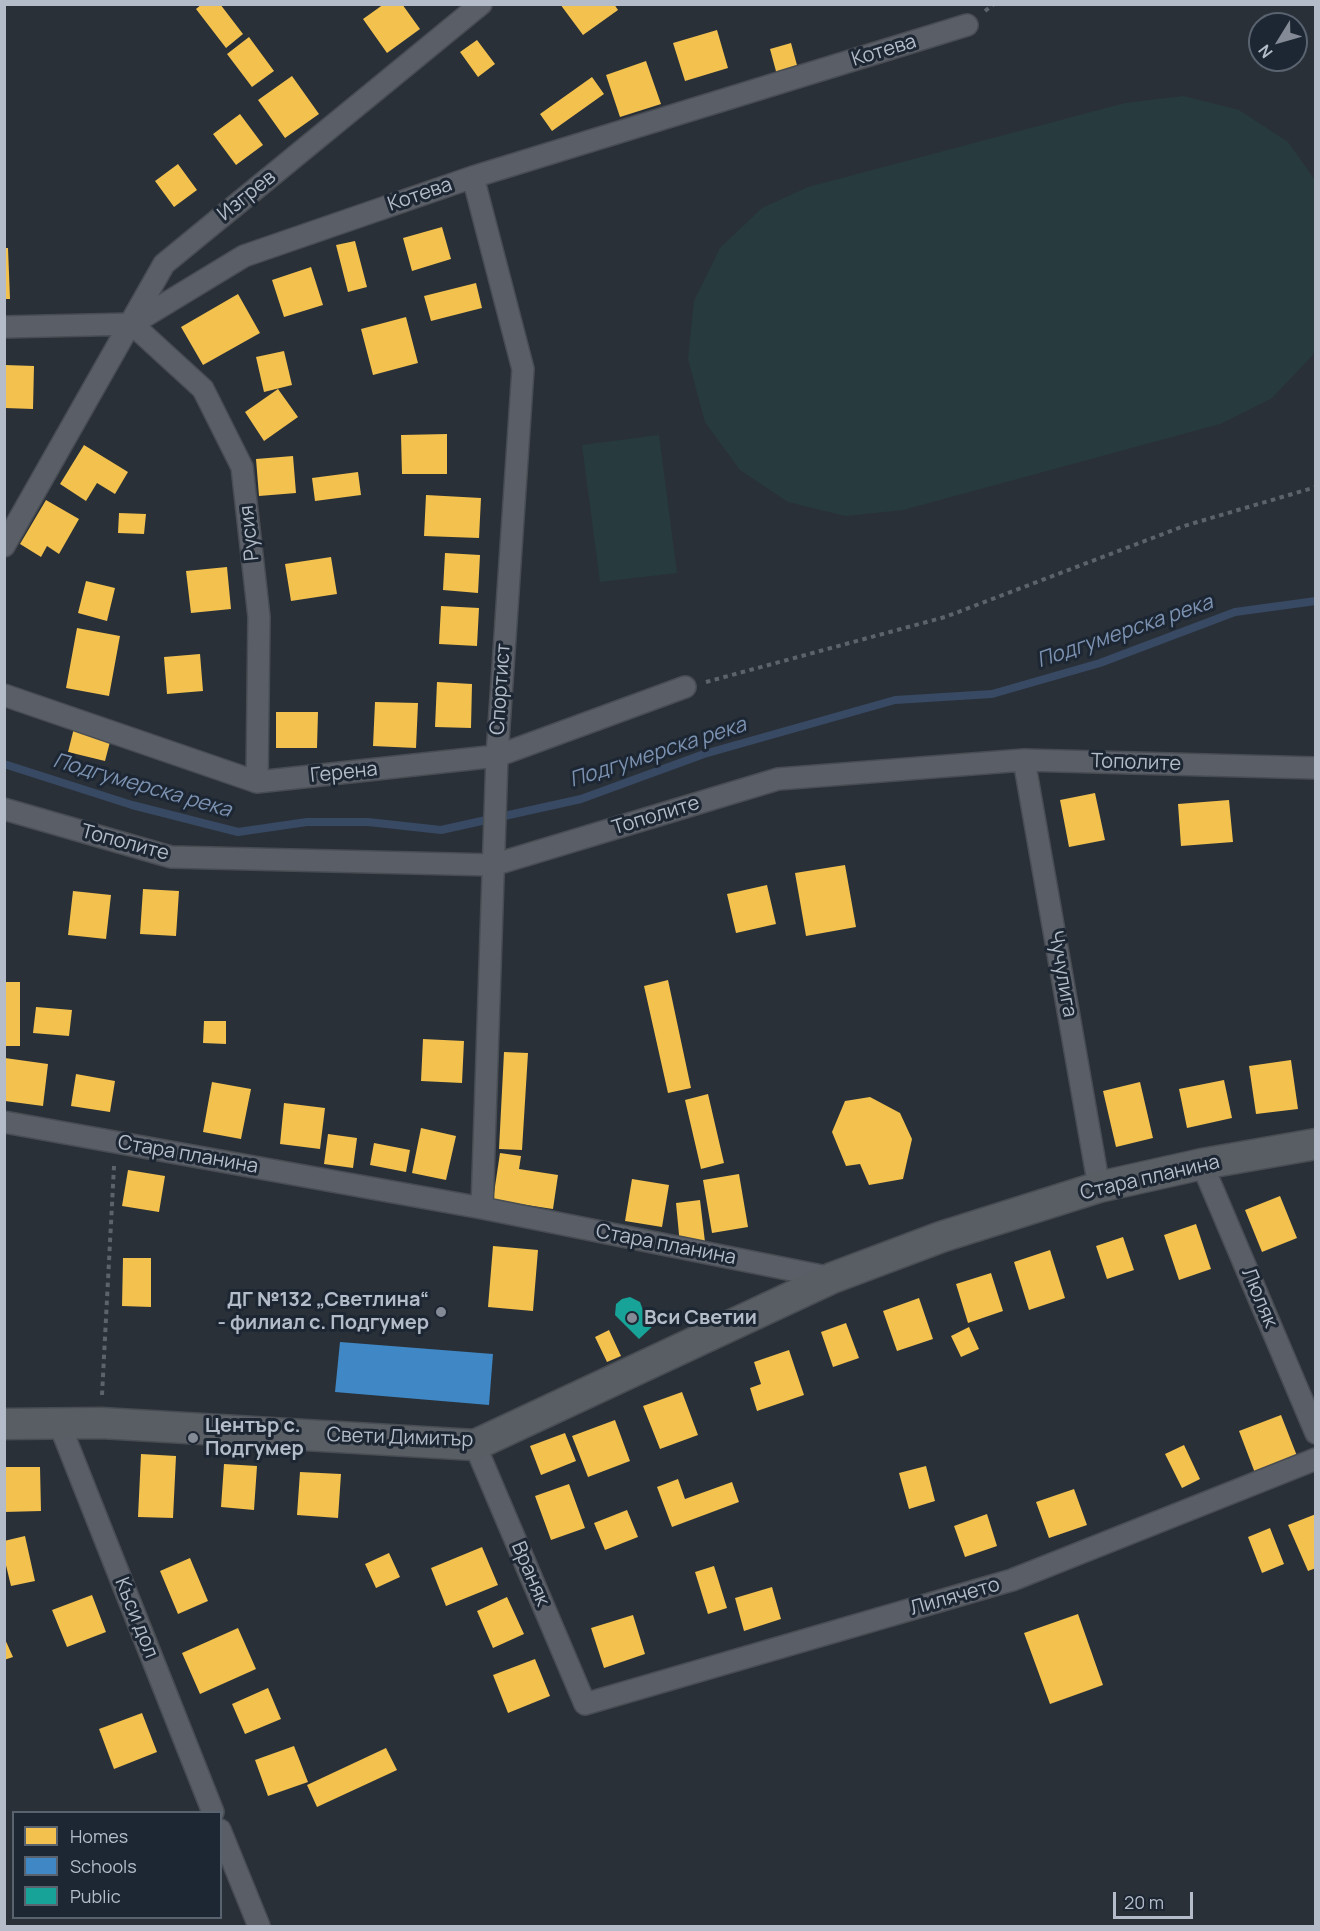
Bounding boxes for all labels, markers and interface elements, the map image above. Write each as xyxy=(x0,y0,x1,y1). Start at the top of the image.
north arrow xyxy=(1248,12,1308,72)
street label: Котева xyxy=(849,30,919,72)
text: N xyxy=(1253,40,1277,63)
street label: Изгрев xyxy=(213,165,281,227)
street label: Котева xyxy=(385,173,455,217)
street label: Русия xyxy=(235,504,265,562)
water label: Подгумерска река xyxy=(1034,590,1216,674)
street label: Спортист xyxy=(486,642,516,736)
water label: Подгумерска река xyxy=(567,713,749,793)
water label: Подгумерска река xyxy=(50,749,234,823)
street label: Тополите xyxy=(1091,749,1181,777)
street label: Герена xyxy=(309,758,379,788)
street label: Тополите xyxy=(609,791,703,841)
street label: Тополите xyxy=(78,820,172,866)
street label: Чучулига xyxy=(1043,929,1081,1019)
street label: Стара планина xyxy=(116,1131,260,1179)
street label: Стара планина xyxy=(1078,1150,1222,1206)
street label: Стара планина xyxy=(594,1220,738,1270)
street label: Люляк xyxy=(1236,1265,1282,1331)
place label: ДГ №132 „Светлина“ - филиал с. Подгумер xyxy=(218,1288,429,1335)
marker: ДГ №132 „Светлина“ - филиал с. Подгумер xyxy=(434,1305,448,1319)
place label: Вси Светии xyxy=(644,1306,757,1330)
marker: Вси Светии xyxy=(625,1311,639,1325)
place label: Център с. Подгумер xyxy=(205,1414,304,1461)
street label: Свети Димитър xyxy=(326,1423,474,1453)
marker: Център с. Подгумер xyxy=(186,1431,200,1445)
street label: Враняк xyxy=(506,1538,554,1610)
street label: Лилячето xyxy=(907,1573,1003,1621)
street label: Къси дол xyxy=(109,1574,163,1662)
legend xyxy=(12,1811,222,1919)
text: Homes xyxy=(70,1824,128,1848)
text: Schools xyxy=(70,1854,137,1878)
scale bar xyxy=(1116,1880,1196,1918)
text: Public xyxy=(70,1884,121,1908)
text: 20 m xyxy=(1124,1890,1164,1914)

